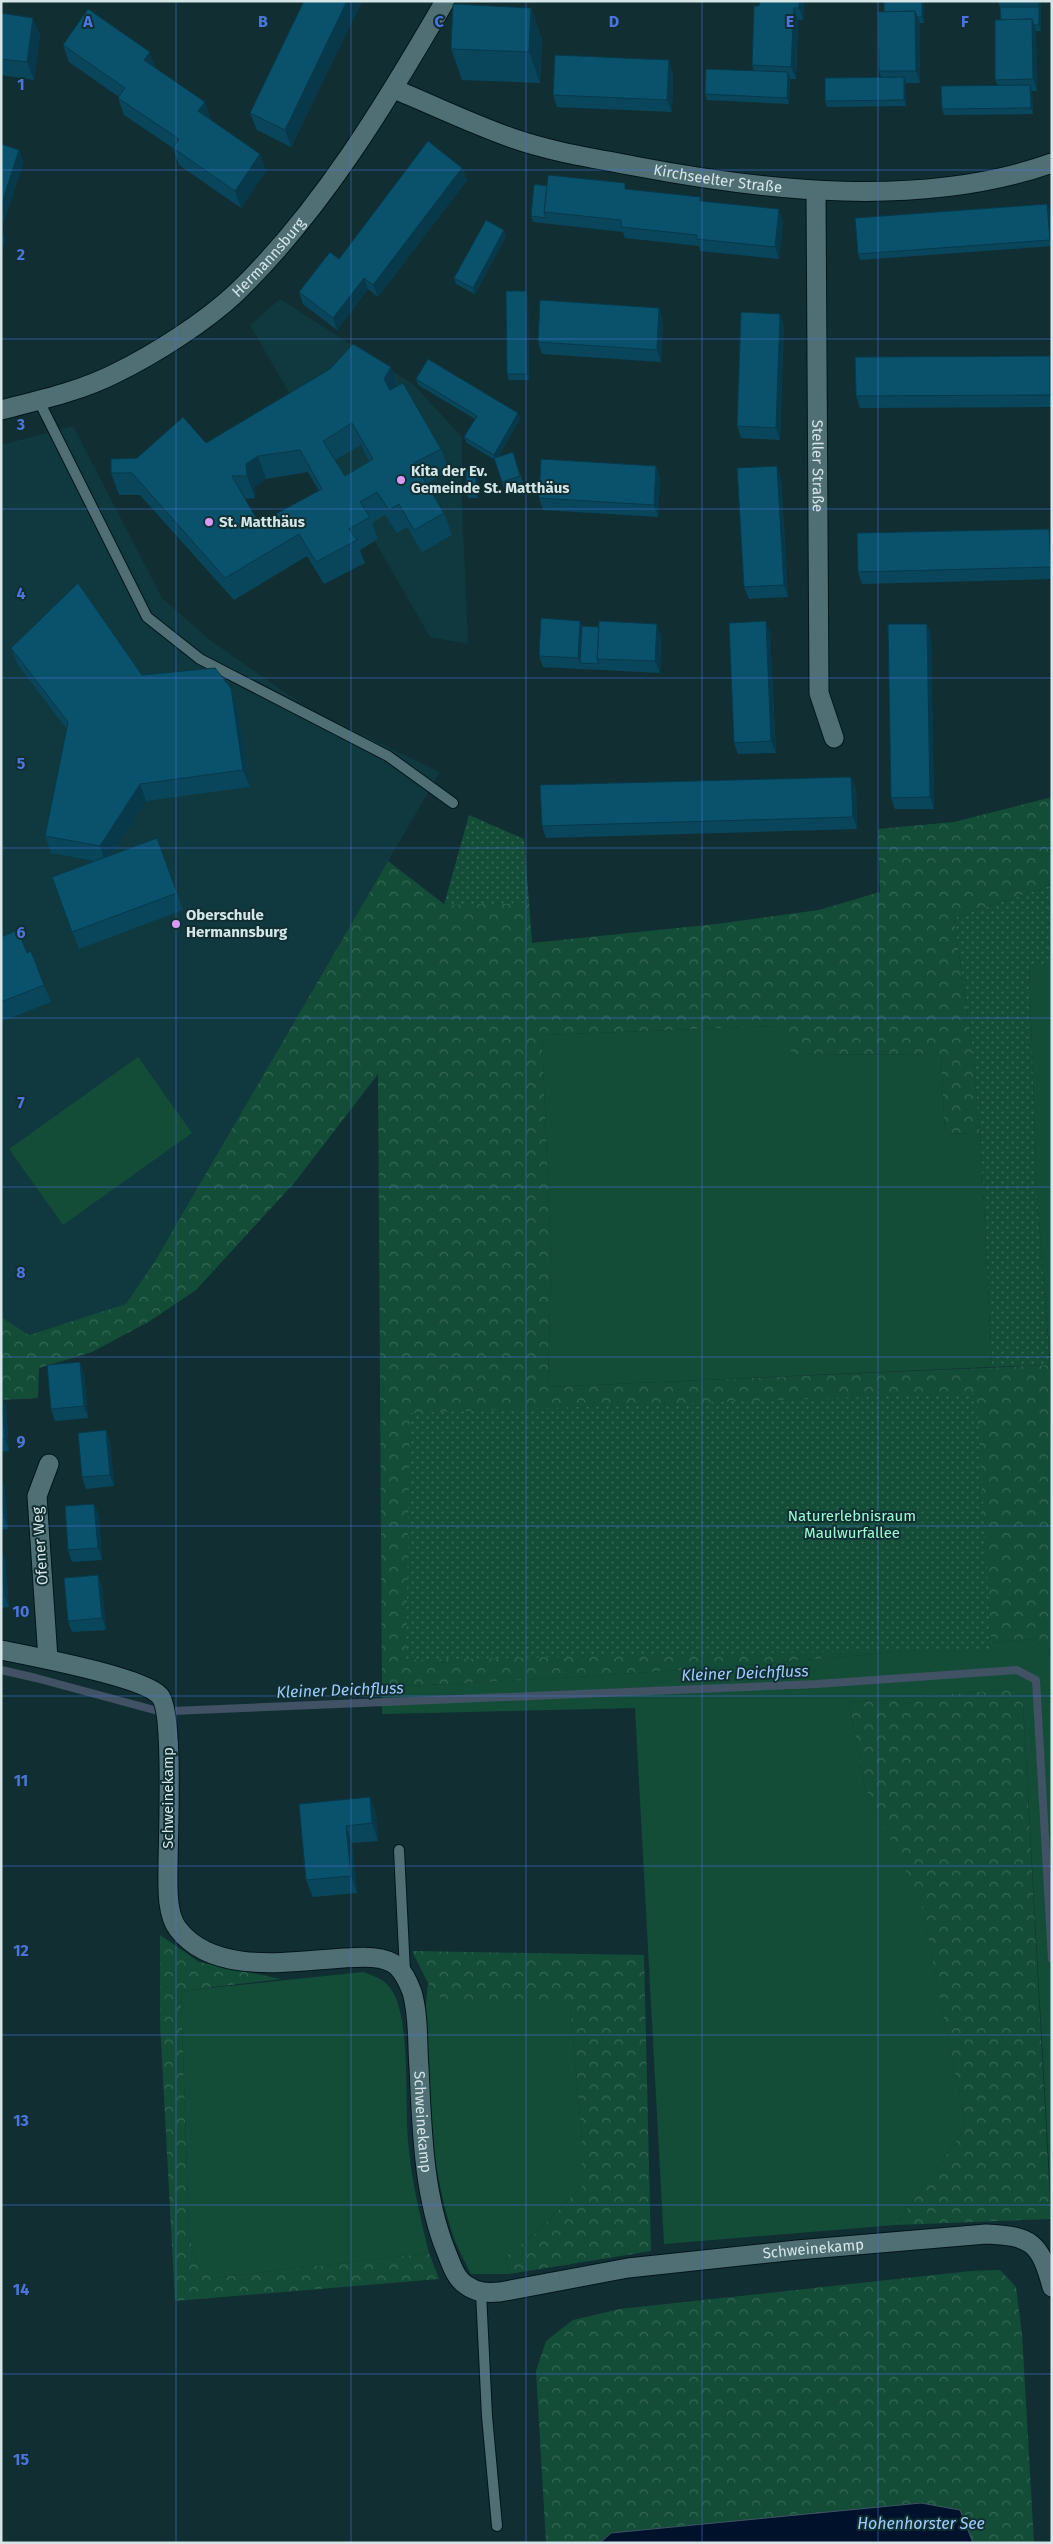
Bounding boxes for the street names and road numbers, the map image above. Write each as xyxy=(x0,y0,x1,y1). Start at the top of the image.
street label: Kirchseelter Straße xyxy=(652,161,783,196)
street label: Hermannsburg xyxy=(228,214,309,301)
street label: Steller Straße xyxy=(808,420,827,512)
street label: Ofener Weg xyxy=(28,1506,52,1586)
street label: Schweinekamp xyxy=(159,1747,177,1849)
street label: Schweinekamp xyxy=(410,2071,435,2174)
street label: Schweinekamp xyxy=(762,2235,865,2263)

